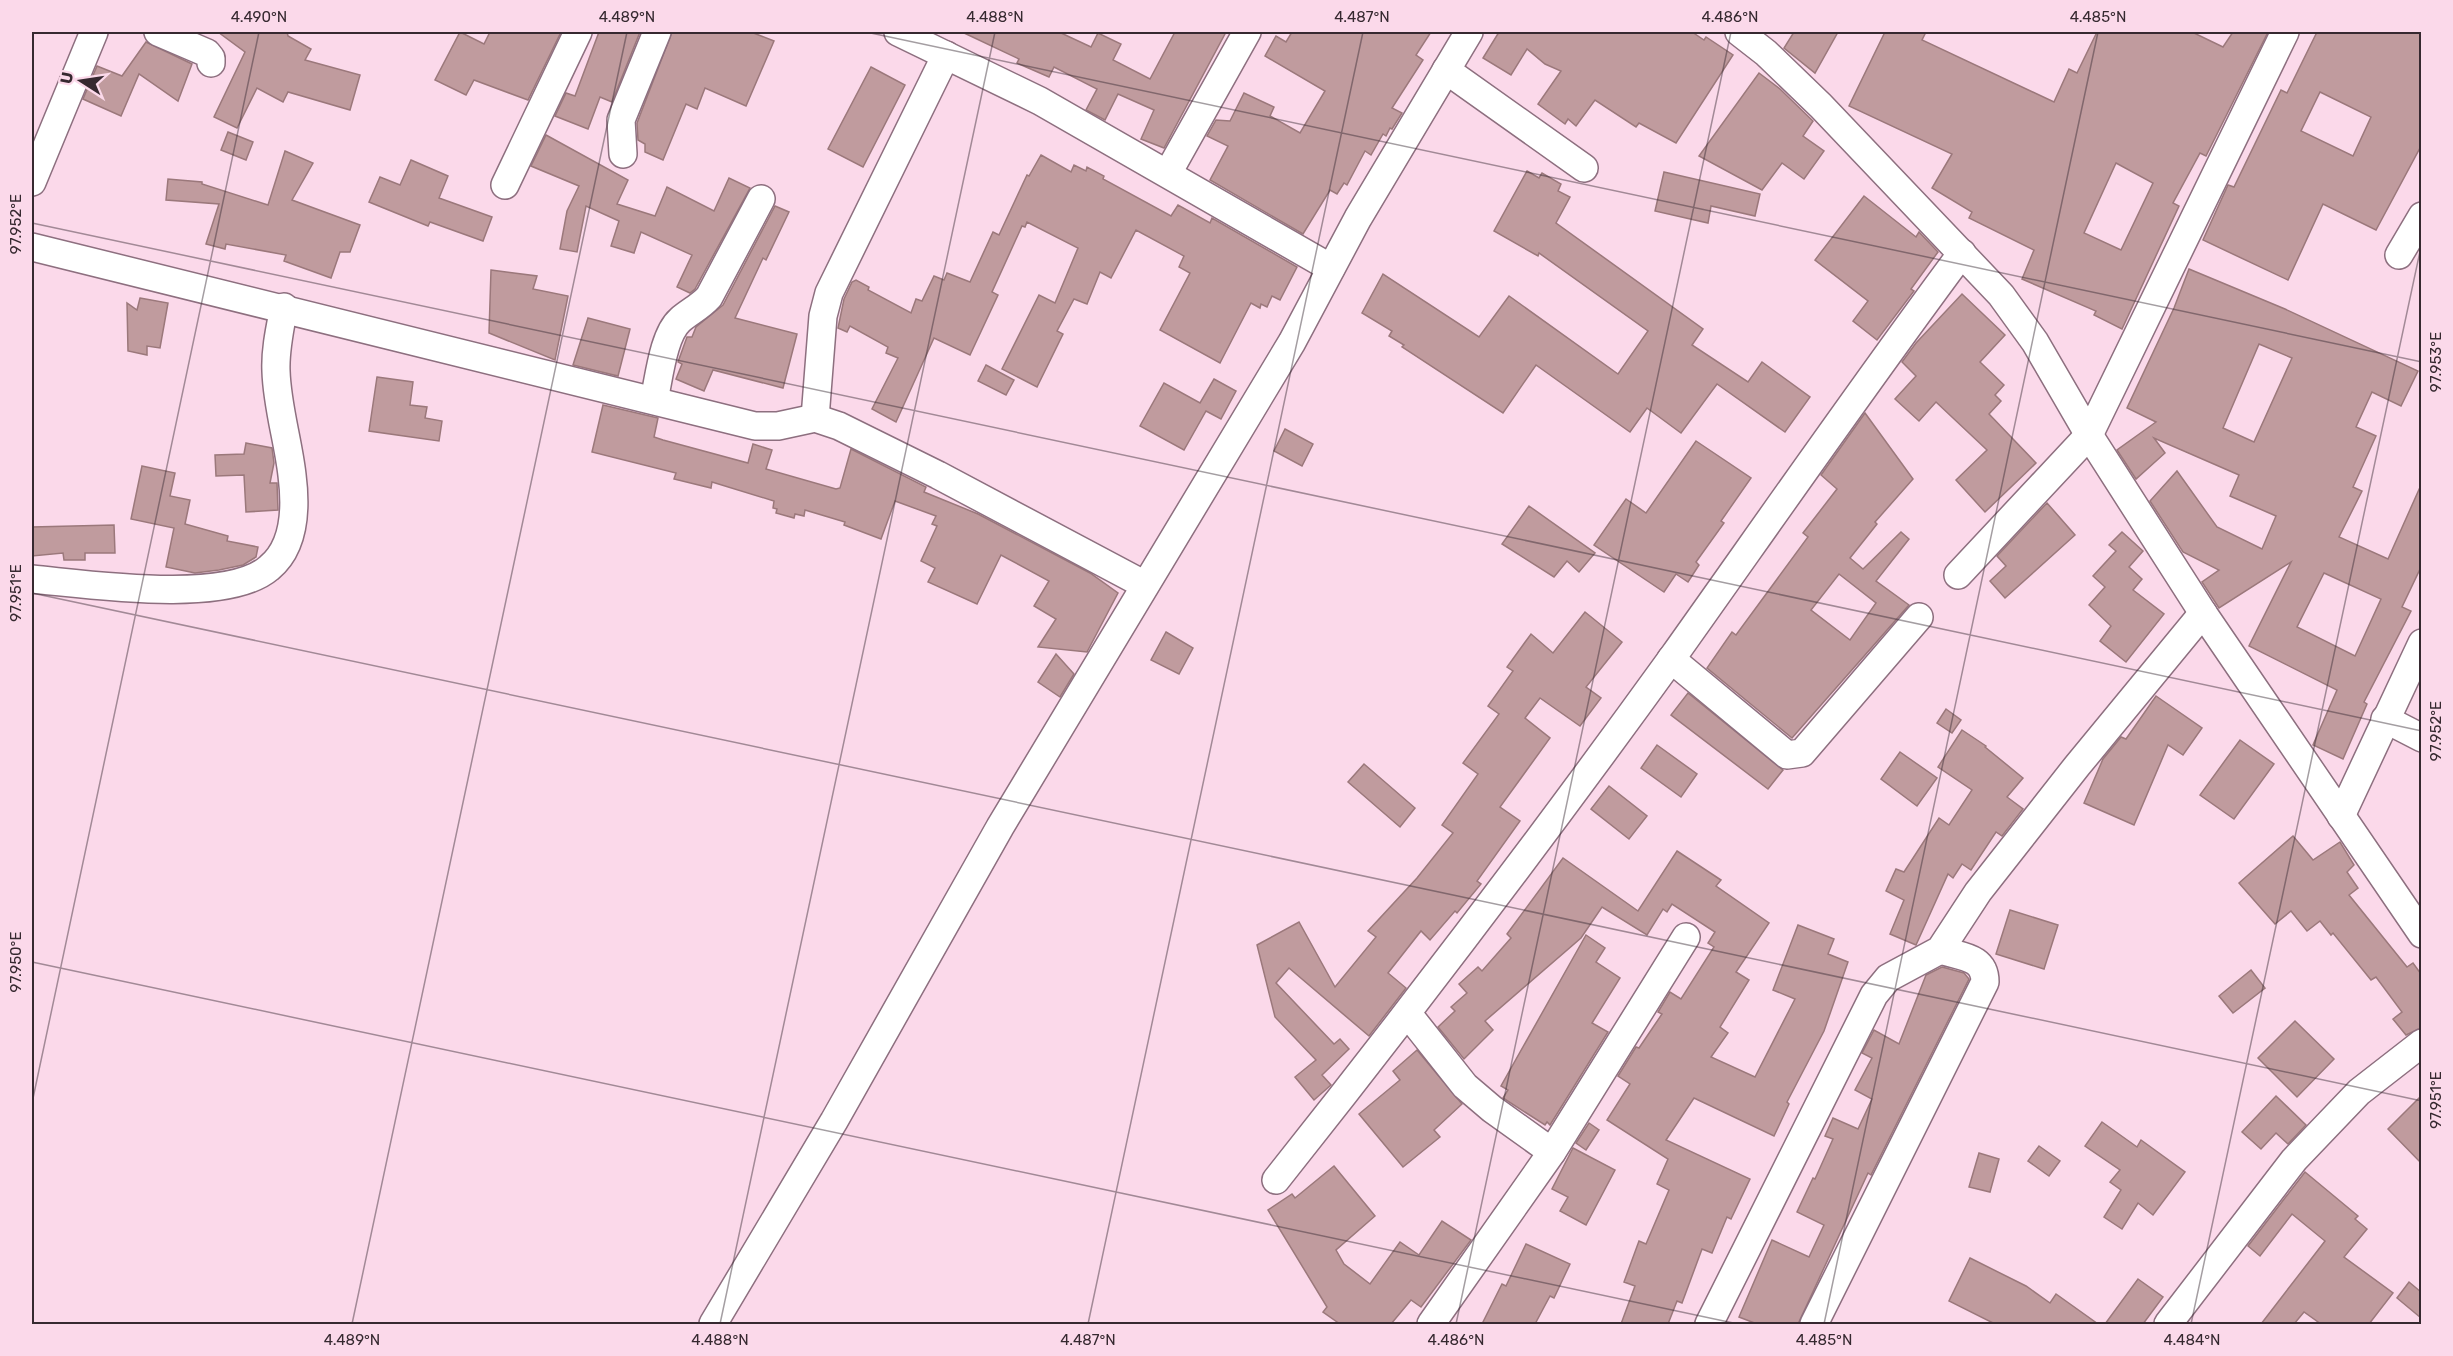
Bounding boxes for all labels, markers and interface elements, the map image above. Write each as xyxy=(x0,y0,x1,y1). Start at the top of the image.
text: 4.490°N xyxy=(231,8,287,26)
text: 4.489°N xyxy=(599,8,655,26)
text: 4.488°N xyxy=(966,8,1024,26)
text: 4.487°N xyxy=(1334,8,1390,26)
text: 4.486°N xyxy=(1702,8,1758,26)
text: 4.485°N xyxy=(2070,8,2126,26)
north arrow xyxy=(51,51,111,111)
text: U xyxy=(56,70,77,86)
text: 97.952°E xyxy=(7,194,25,254)
text: 97.953°E xyxy=(2427,332,2445,392)
text: 97.951°E xyxy=(7,564,25,622)
text: 97.952°E xyxy=(2427,701,2445,761)
text: 97.950°E xyxy=(7,932,25,992)
text: 97.951°E xyxy=(2427,1071,2445,1129)
text: 4.489°N xyxy=(324,1331,380,1349)
text: 4.488°N xyxy=(691,1331,749,1349)
text: 4.487°N xyxy=(1060,1331,1116,1349)
text: 4.486°N xyxy=(1428,1331,1484,1349)
text: 4.485°N xyxy=(1796,1331,1852,1349)
text: 4.484°N xyxy=(2163,1331,2221,1349)

